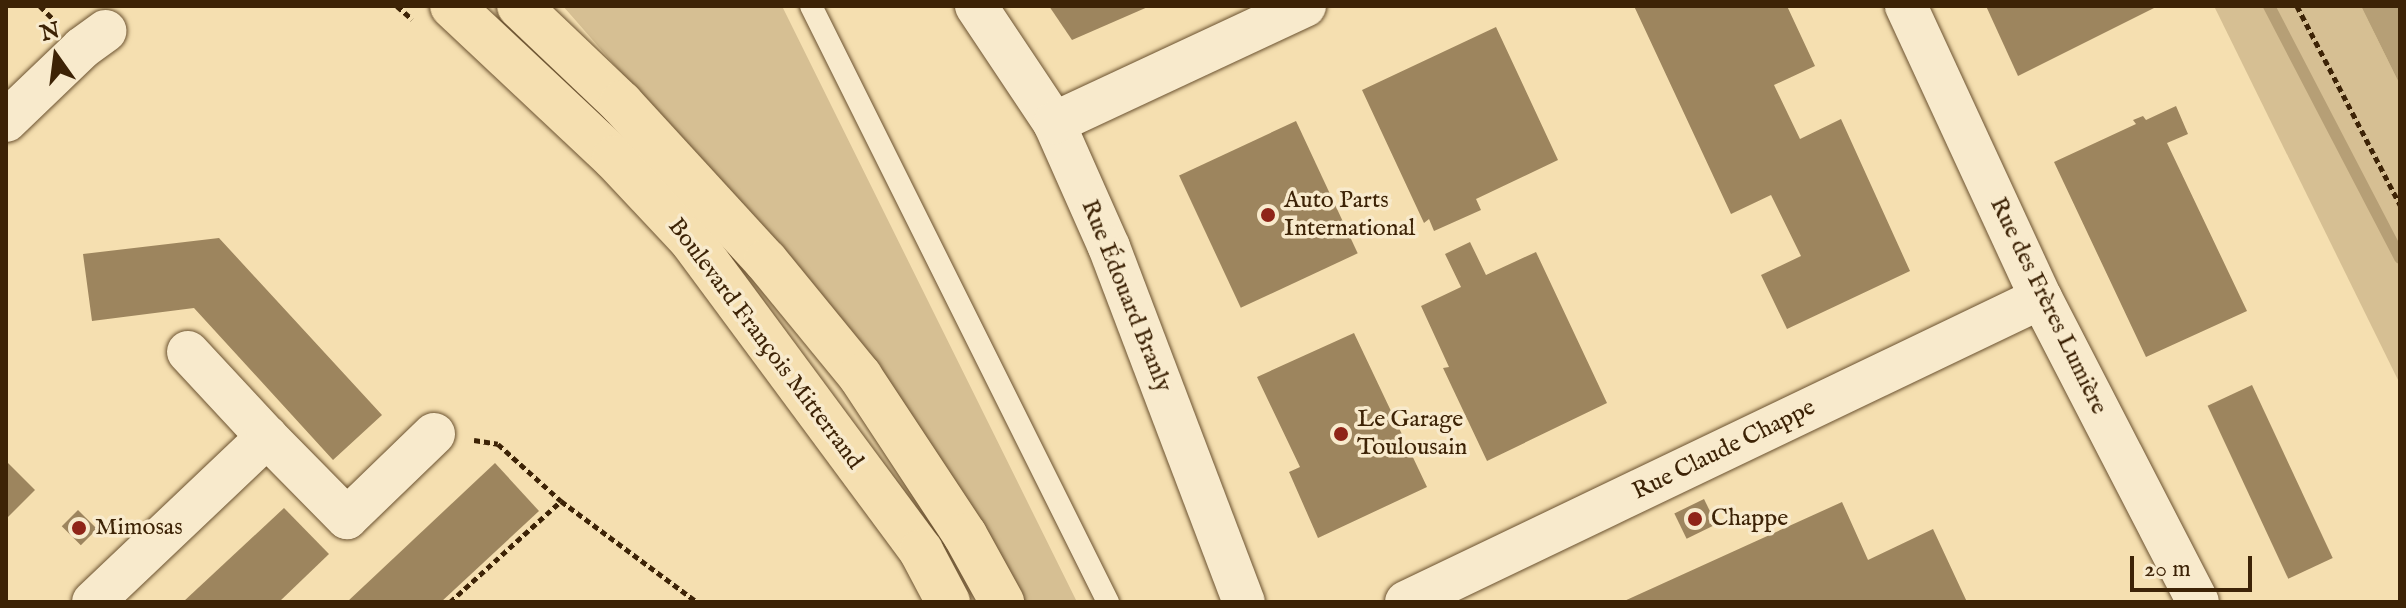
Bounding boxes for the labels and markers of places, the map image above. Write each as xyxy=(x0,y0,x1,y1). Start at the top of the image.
place label: Auto Parts International xyxy=(1284,187,1415,243)
marker: Auto Parts International xyxy=(1259,206,1277,224)
place label: Le Garage Toulousain xyxy=(1357,406,1467,462)
marker: Le Garage Toulousain xyxy=(1332,425,1350,443)
place label: Chappe xyxy=(1711,505,1788,533)
marker: Chappe xyxy=(1686,510,1704,528)
place label: Mimosas xyxy=(95,514,183,542)
marker: Mimosas xyxy=(70,519,88,537)

